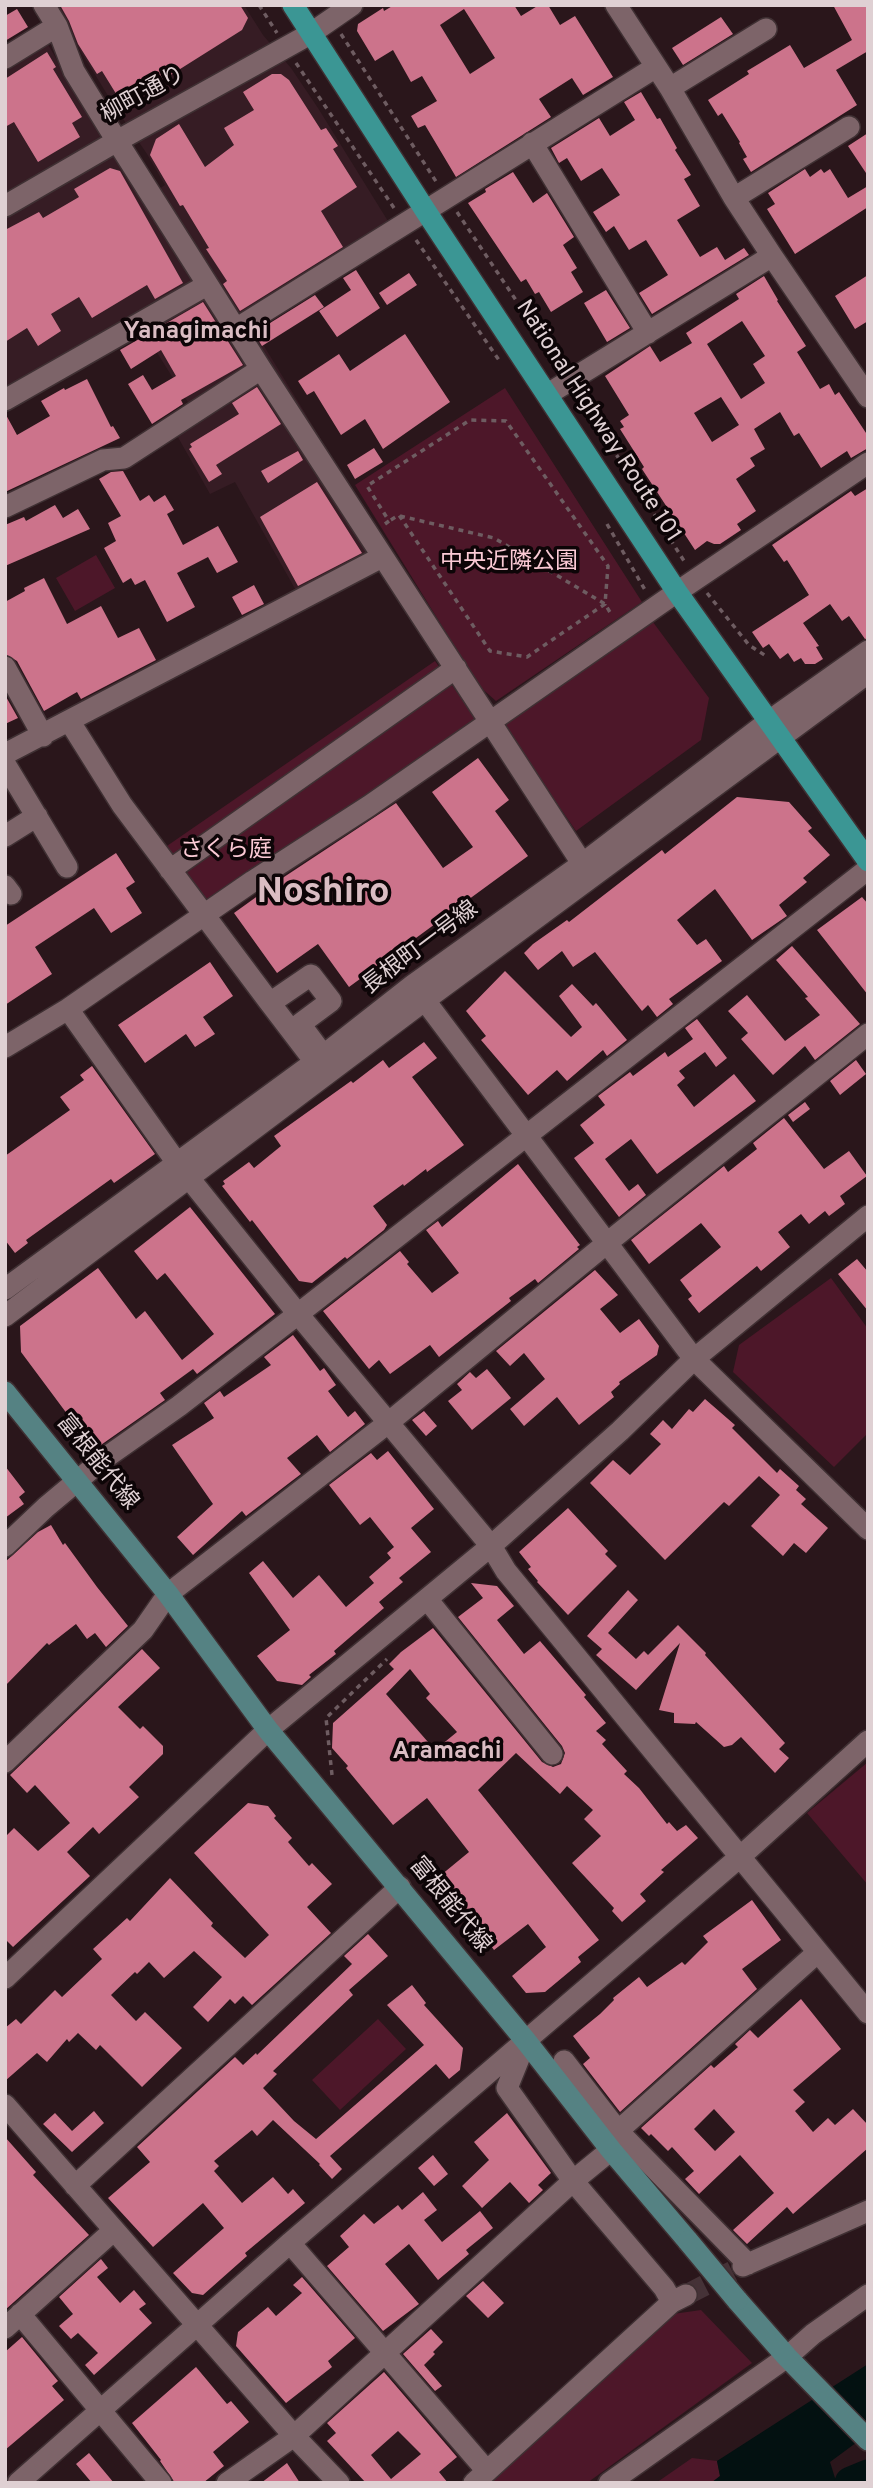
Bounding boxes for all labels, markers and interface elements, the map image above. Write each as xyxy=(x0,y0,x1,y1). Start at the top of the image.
street label: 柳町通り xyxy=(97,62,191,130)
street label: National Highway Route 101 xyxy=(508,296,686,548)
district label: Yanagimachi xyxy=(124,319,268,347)
park label: 中央近隣公園 xyxy=(440,549,578,577)
park label: さくら庭 xyxy=(180,837,272,865)
district label: Noshiro xyxy=(256,873,390,917)
street label: 長根町一号線 xyxy=(358,896,484,1002)
street label: 富根能代線 xyxy=(49,1410,143,1516)
district label: Aramachi xyxy=(393,1739,501,1767)
street label: 富根能代線 xyxy=(402,1853,496,1959)

